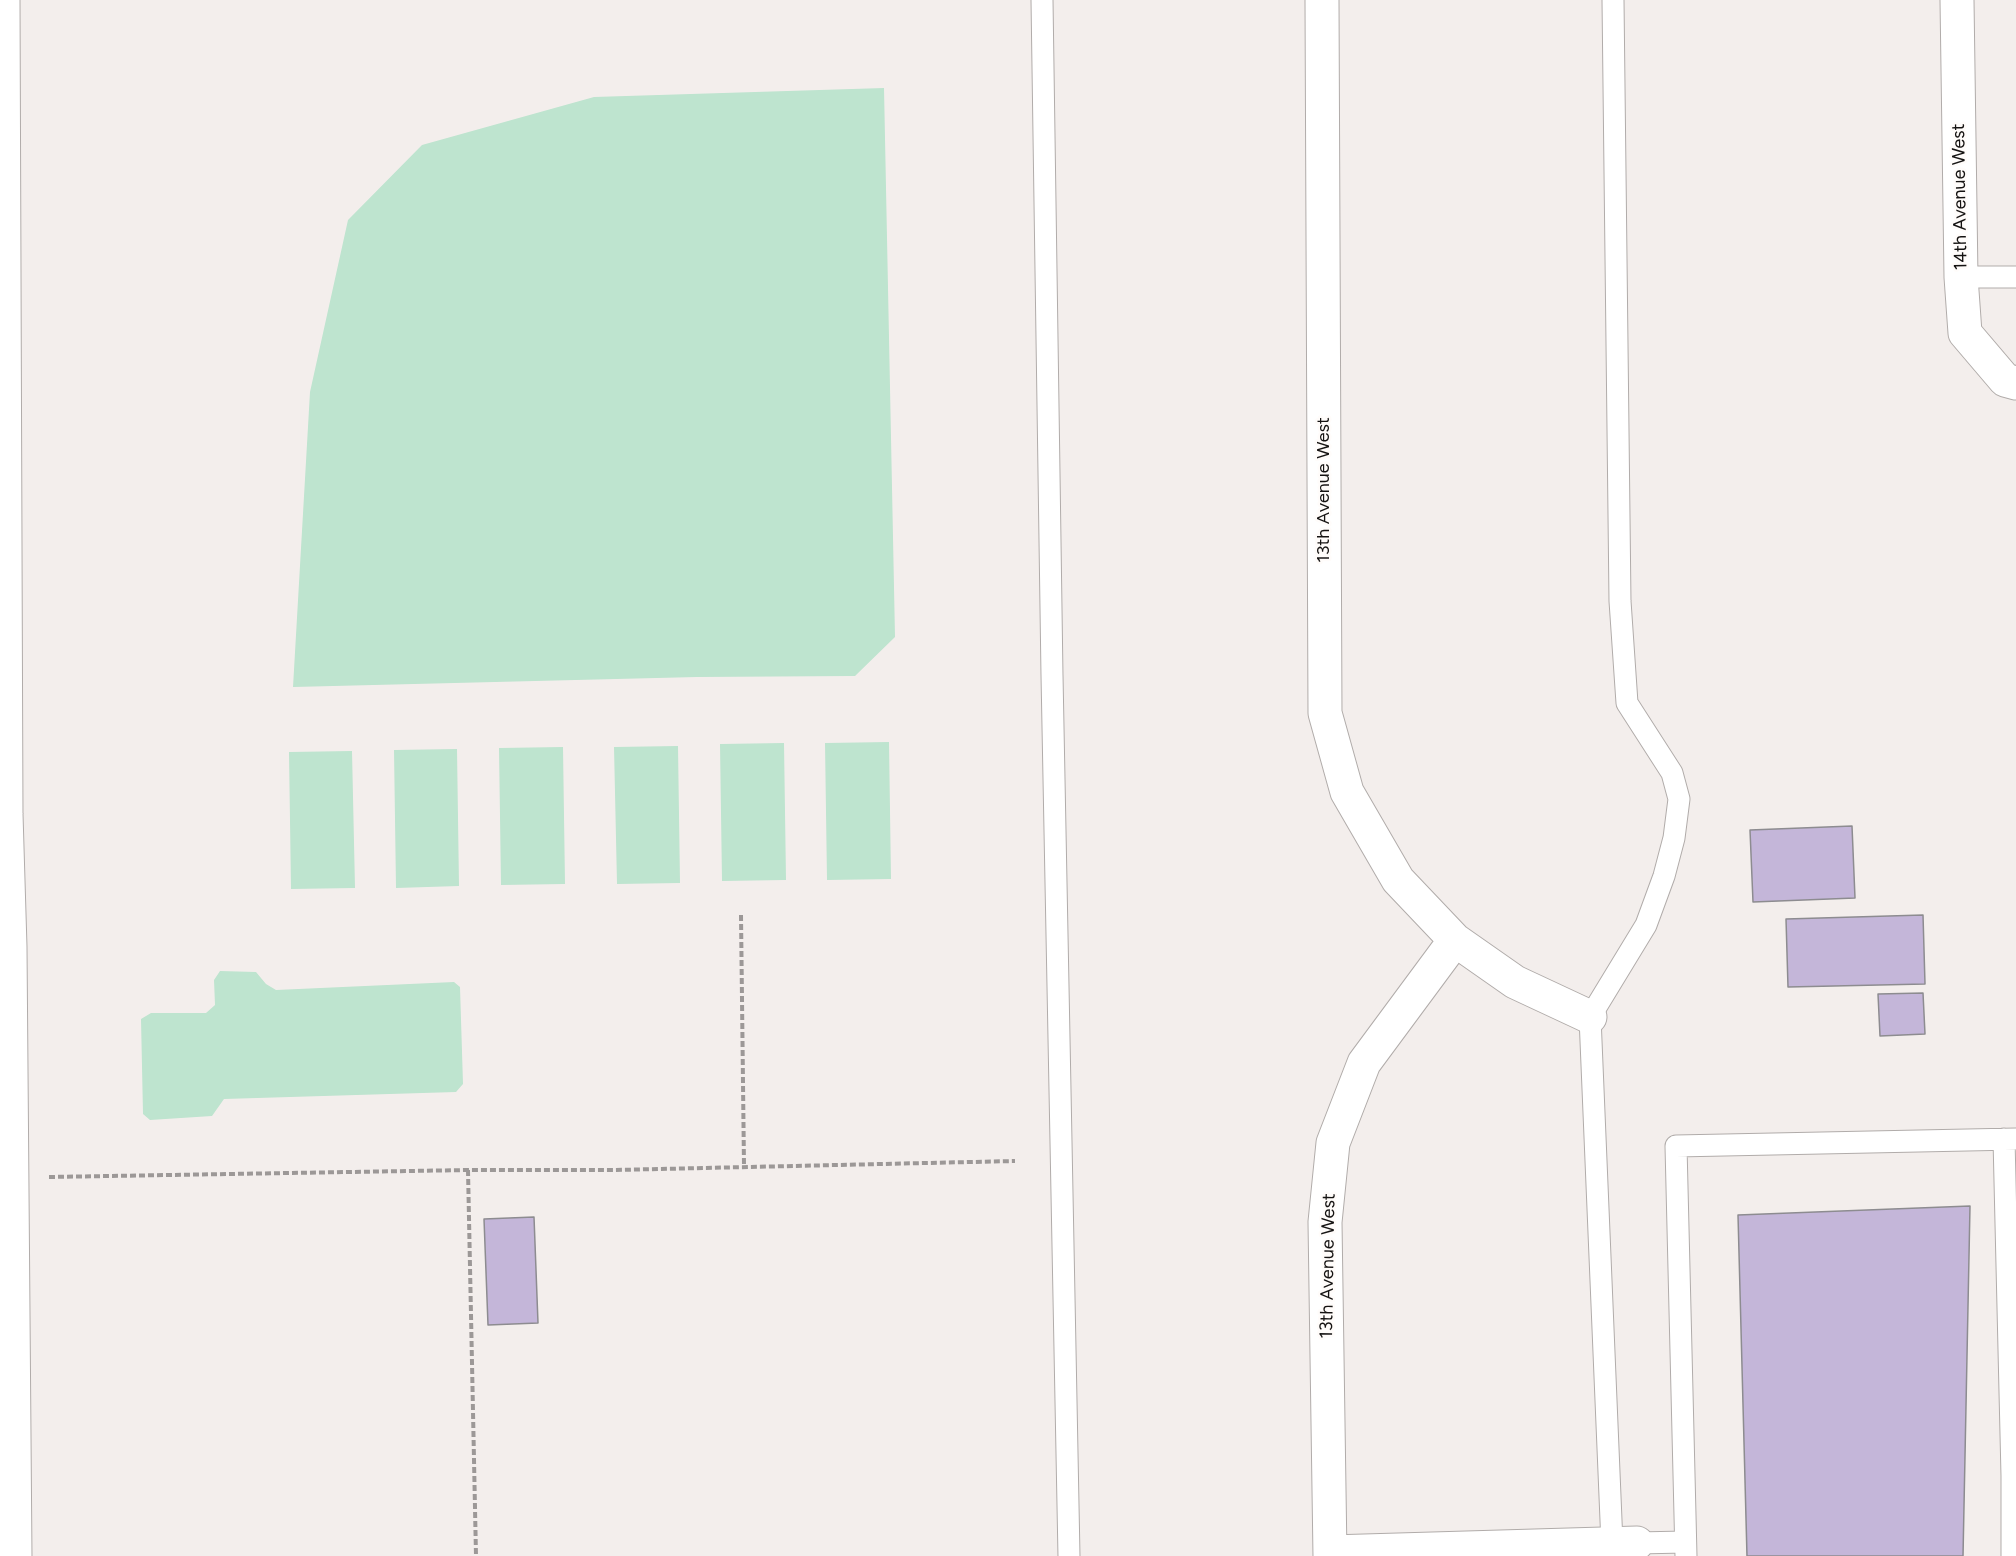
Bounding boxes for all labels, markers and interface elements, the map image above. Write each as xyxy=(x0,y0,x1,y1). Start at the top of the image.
street label: 14th Avenue West xyxy=(1948,123,1972,271)
street label: 13th Avenue West xyxy=(1313,417,1335,563)
street label: 13th Avenue West xyxy=(1316,1193,1340,1339)

